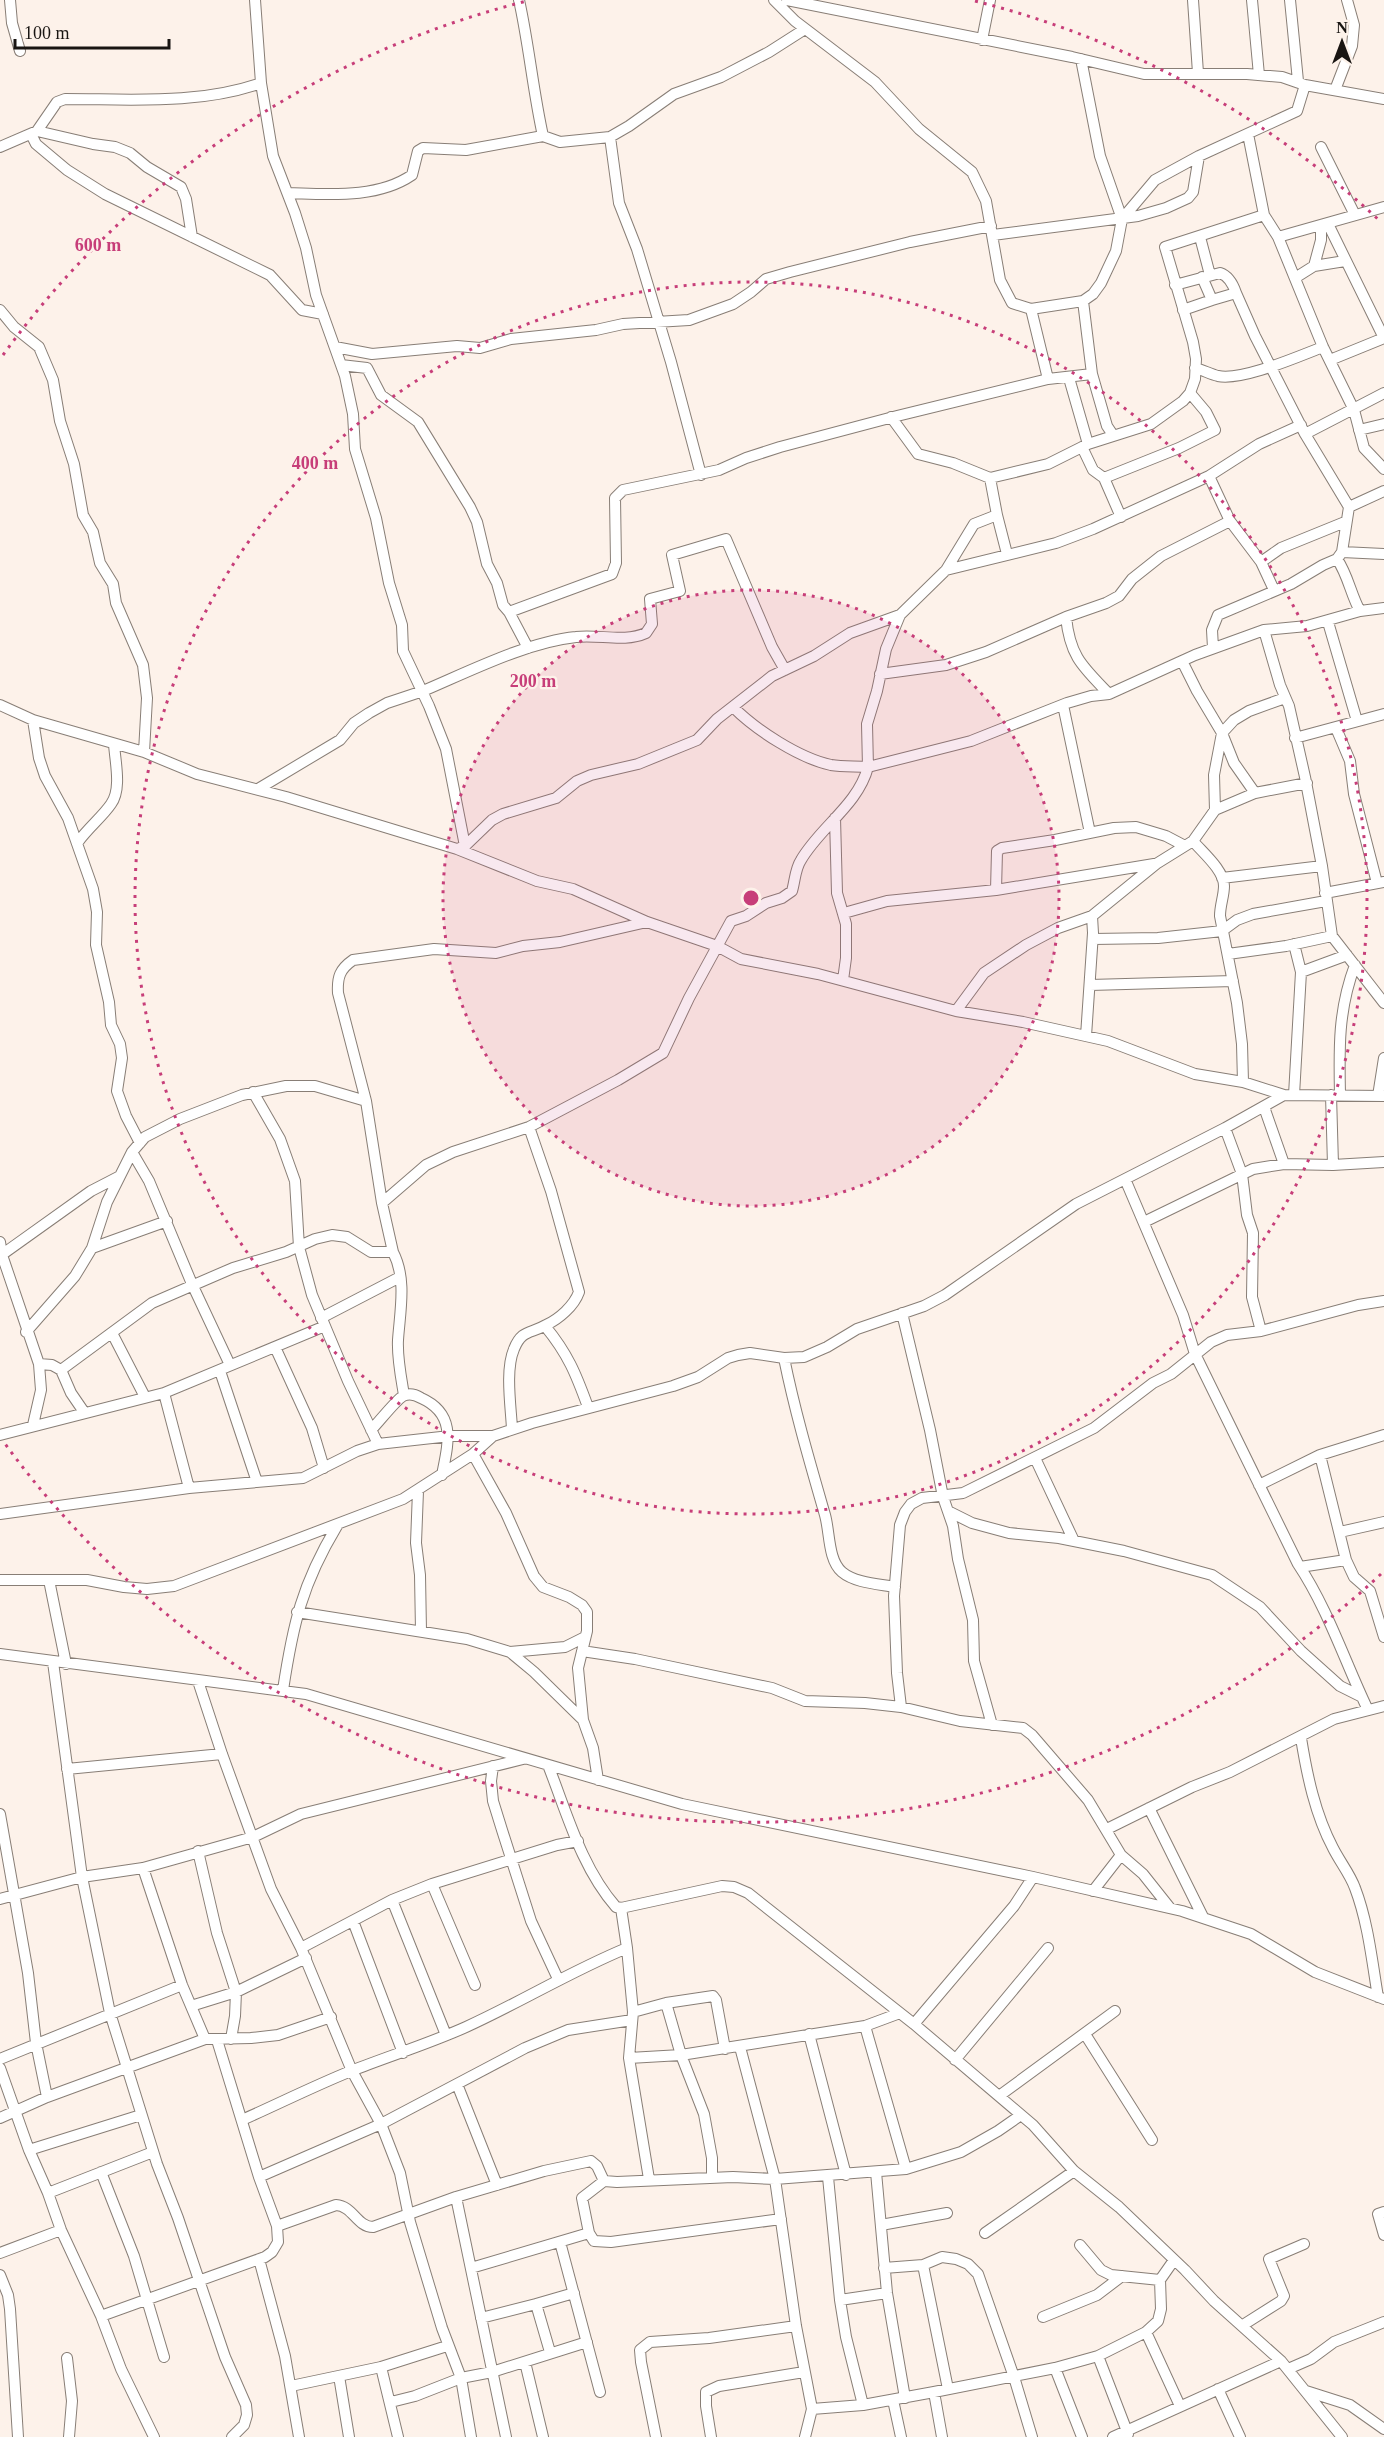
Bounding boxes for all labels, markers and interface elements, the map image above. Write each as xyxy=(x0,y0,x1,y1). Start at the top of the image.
scale bar xyxy=(15,12,170,50)
north arrow xyxy=(1312,12,1372,72)
text: N xyxy=(1336,19,1348,36)
text: 100 m xyxy=(24,23,70,43)
text: 600 m xyxy=(75,235,121,255)
text: 400 m xyxy=(292,453,338,473)
text: 200 m xyxy=(510,671,556,691)
centre of rings xyxy=(741,888,761,908)

